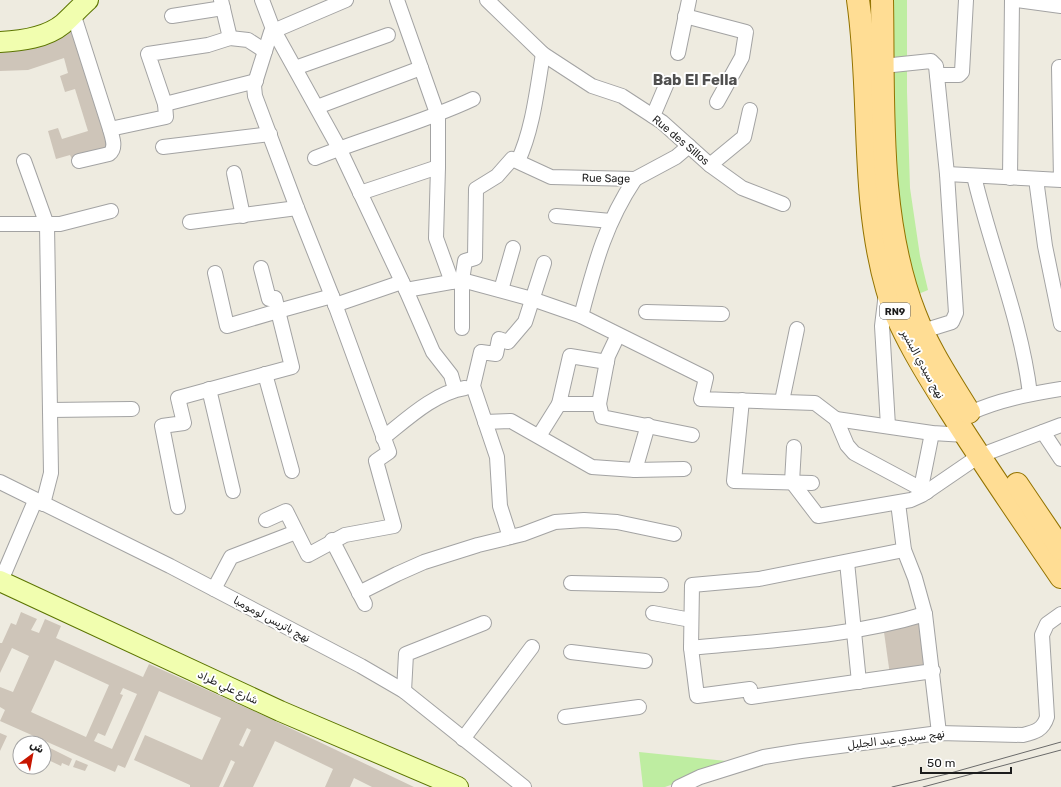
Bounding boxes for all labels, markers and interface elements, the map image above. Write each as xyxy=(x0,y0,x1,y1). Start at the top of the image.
district label: Bab El Fella xyxy=(653,71,737,89)
street label: Rue des Sillos xyxy=(650,113,712,168)
street label: Rue Sage xyxy=(582,172,630,185)
road number: RN9 xyxy=(880,303,910,319)
street label: نهج سيدي البشير xyxy=(896,326,947,402)
street label: نهج باتريس لومومبا xyxy=(230,594,312,647)
street label: شارع علي طراد xyxy=(195,668,260,709)
street label: نهج سيدي عبد الجليل xyxy=(847,727,946,754)
north arrow xyxy=(12,735,52,775)
text: ش xyxy=(28,738,46,756)
scale bar xyxy=(921,749,1011,775)
text: 50 m xyxy=(927,756,955,770)

